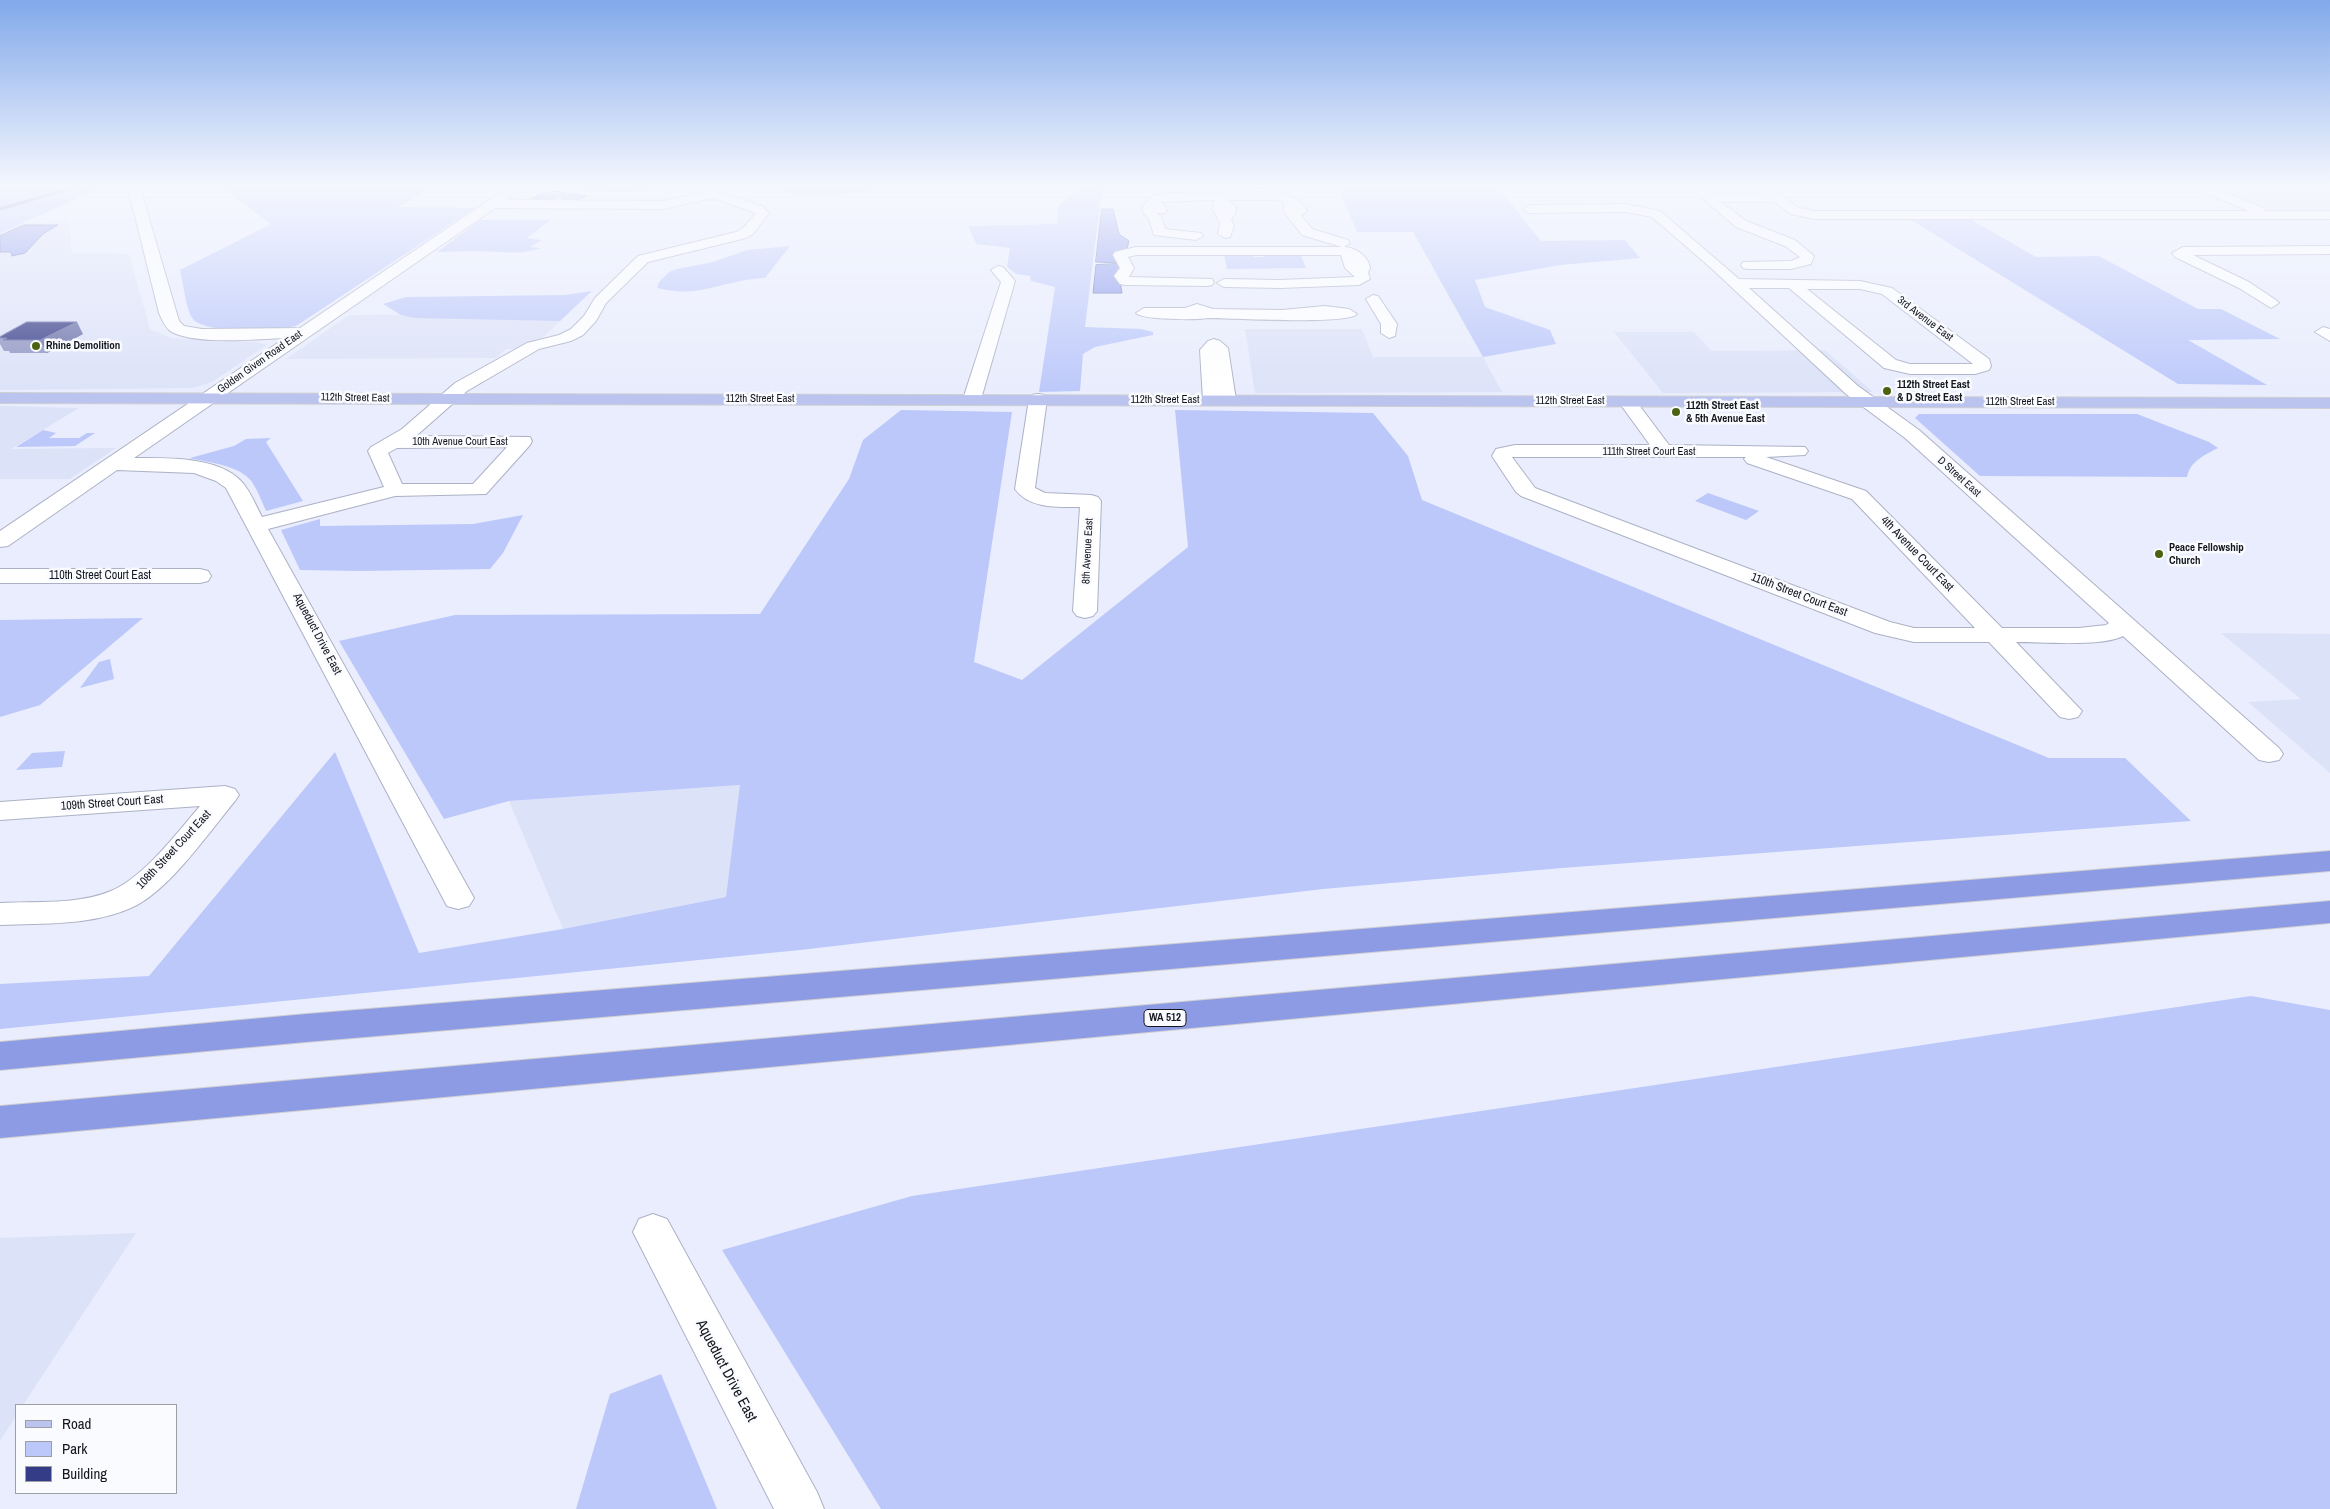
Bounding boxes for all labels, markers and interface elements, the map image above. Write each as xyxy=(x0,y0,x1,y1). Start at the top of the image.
street label: 3rd Avenue East xyxy=(1894,294,1956,344)
street label: Golden Given Road East xyxy=(215,328,305,396)
place label: Rhine Demolition xyxy=(46,339,120,353)
marker: Rhine Demolition xyxy=(30,340,42,352)
place label: 112th Street East & D Street East xyxy=(1897,378,1970,404)
marker: 112th Street East & D Street East xyxy=(1881,385,1893,397)
street label: 112th Street East xyxy=(320,391,390,405)
street label: 112th Street East xyxy=(725,392,795,406)
street label: 112th Street East xyxy=(1130,393,1200,407)
street label: 112th Street East xyxy=(1535,394,1605,408)
street label: 112th Street East xyxy=(1985,395,2055,409)
place label: 112th Street East & 5th Avenue East xyxy=(1686,399,1765,425)
marker: 112th Street East & 5th Avenue East xyxy=(1670,406,1682,418)
street label: 10th Avenue Court East xyxy=(412,435,508,449)
street label: 111th Street Court East xyxy=(1603,445,1695,459)
street label: D Street East xyxy=(1935,454,1983,500)
street label: 4th Avenue Court East xyxy=(1877,513,1957,595)
street label: 8th Avenue East xyxy=(1080,518,1096,584)
place label: Peace Fellowship Church xyxy=(2169,541,2244,567)
marker: Peace Fellowship Church xyxy=(2153,548,2165,560)
street label: 110th Street Court East xyxy=(49,569,151,583)
street label: 110th Street Court East xyxy=(1749,570,1849,620)
street label: Aqueduct Drive East xyxy=(289,591,345,677)
street label: 109th Street Court East xyxy=(60,792,164,814)
street label: 108th Street Court East xyxy=(134,807,214,893)
road number: WA 512 xyxy=(1144,1010,1186,1026)
street label: Aqueduct Drive East xyxy=(692,1317,760,1425)
legend xyxy=(15,1404,178,1494)
text: Road xyxy=(62,1413,91,1434)
text: Park xyxy=(62,1438,87,1459)
text: Building xyxy=(62,1463,107,1484)

